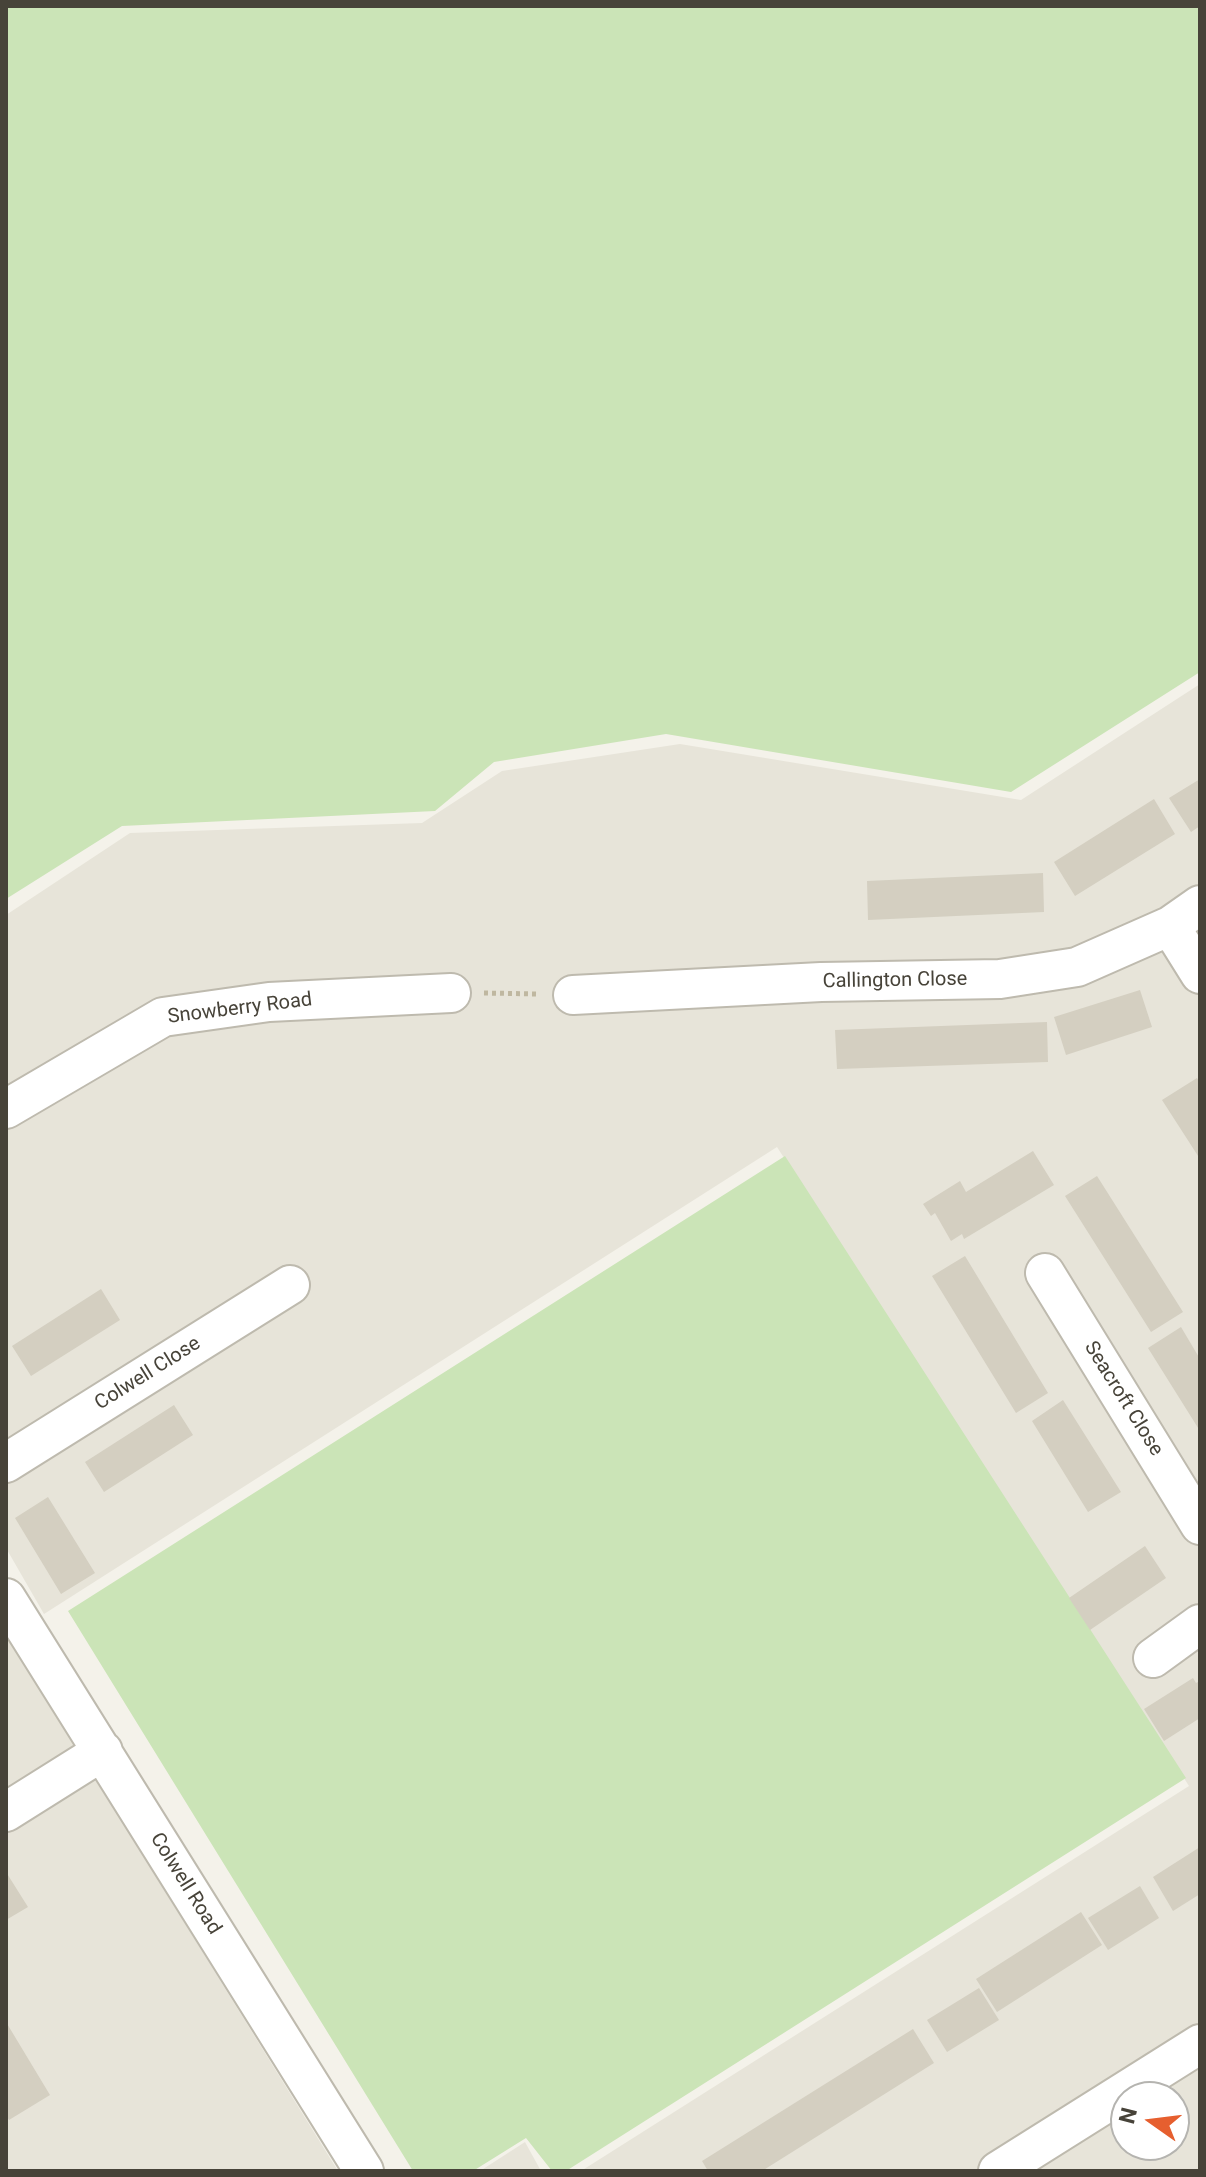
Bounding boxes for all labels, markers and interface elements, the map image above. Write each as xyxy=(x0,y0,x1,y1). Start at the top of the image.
street label: Callington Close xyxy=(822,968,968,994)
street label: Snowberry Road xyxy=(166,988,314,1030)
street label: Colwell Close xyxy=(91,1332,205,1416)
street label: Seacroft Close xyxy=(1078,1337,1168,1461)
street label: Colwell Road xyxy=(144,1829,226,1939)
north arrow xyxy=(1110,2081,1190,2161)
text: N xyxy=(1114,2105,1142,2126)

